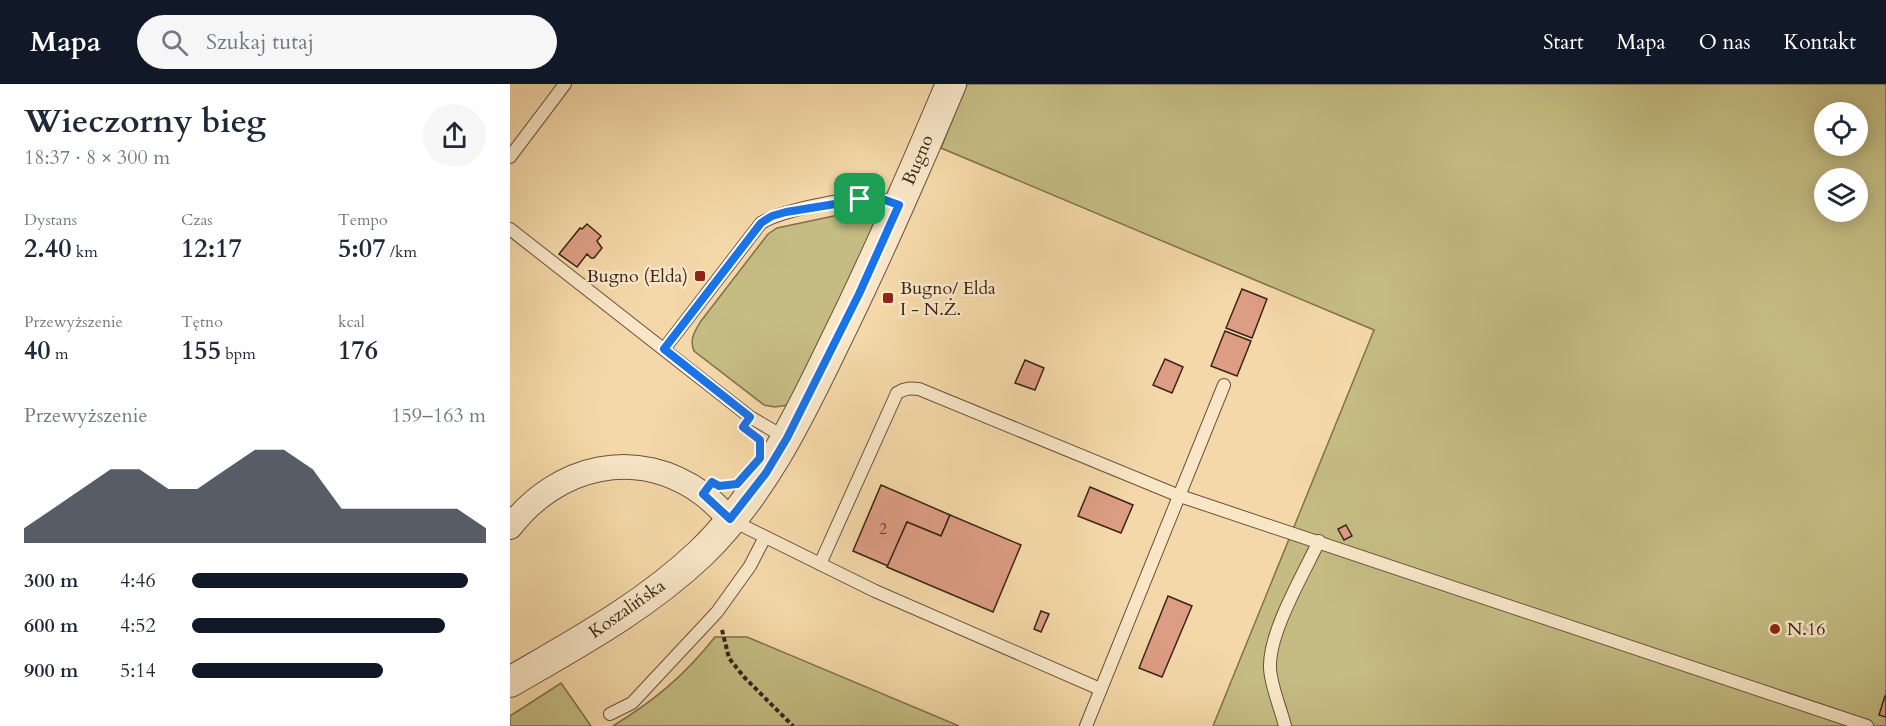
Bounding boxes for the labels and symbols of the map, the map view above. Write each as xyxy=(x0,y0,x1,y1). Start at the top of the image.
street label: Bugno xyxy=(896,131,940,189)
pin xyxy=(834,173,885,224)
place label: Bugno (Elda) xyxy=(587,264,688,289)
marker: Bugno (Elda) xyxy=(693,269,707,283)
place label: Bugno/ Elda I - N.Ż. xyxy=(900,276,996,322)
marker: Bugno/ Elda I - N.Ż. xyxy=(881,291,895,305)
house number: 2 xyxy=(879,519,887,539)
street label: Koszalińska xyxy=(584,573,671,645)
place label: N.16 xyxy=(1787,617,1825,642)
marker: N.16 xyxy=(1768,622,1782,636)

